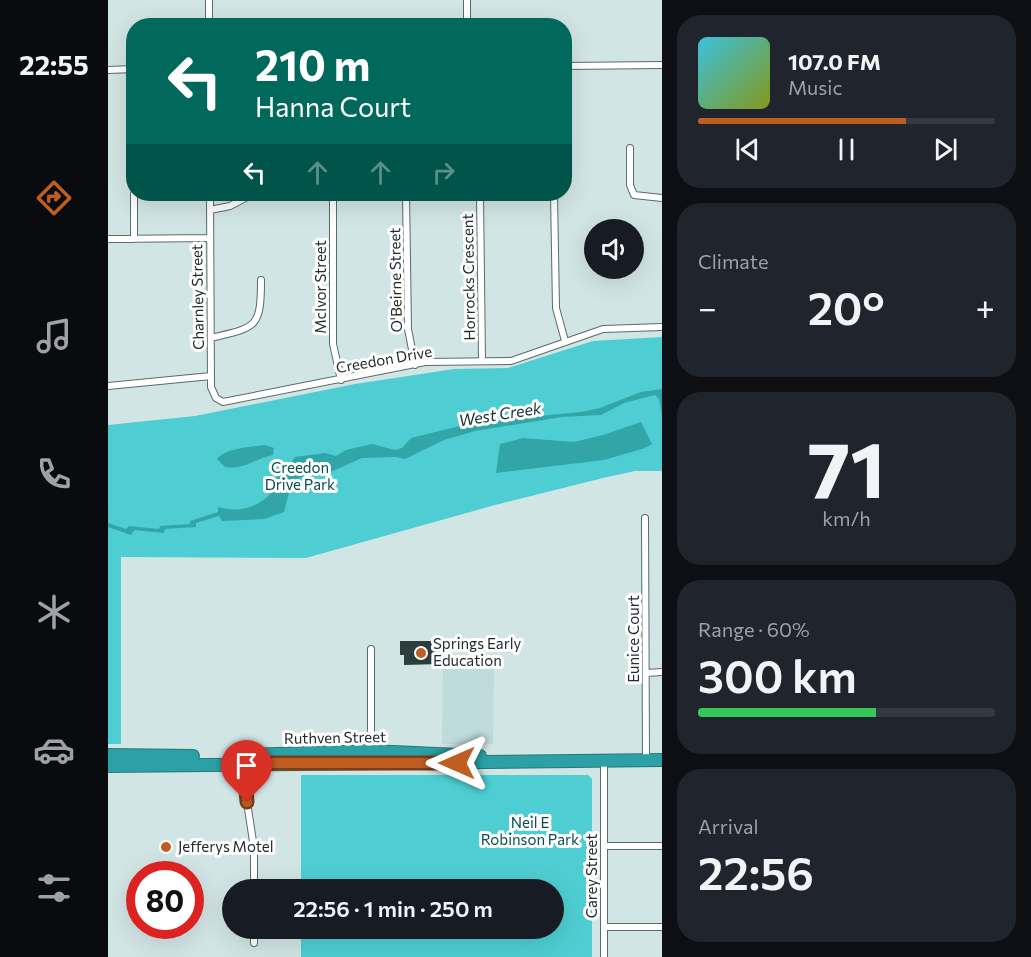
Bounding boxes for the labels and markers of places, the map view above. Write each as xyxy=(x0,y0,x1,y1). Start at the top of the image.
place label: Springs Early Education xyxy=(433,634,521,669)
marker: Springs Early Education xyxy=(414,646,428,660)
pin xyxy=(221,740,272,802)
place label: Jefferys Motel xyxy=(178,837,274,855)
marker: Jefferys Motel xyxy=(159,840,173,854)

